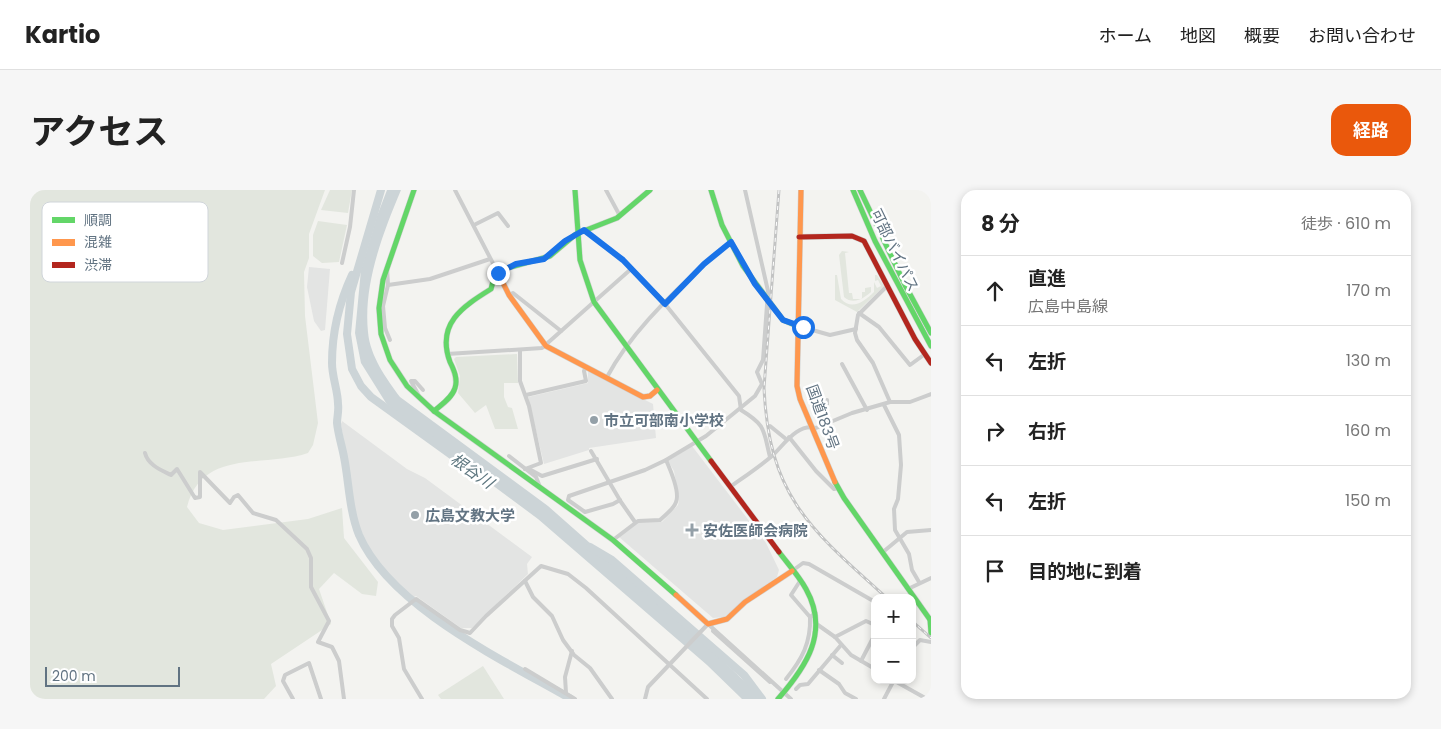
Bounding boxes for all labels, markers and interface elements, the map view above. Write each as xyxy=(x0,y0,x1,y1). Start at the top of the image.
text: Kartio xyxy=(25,18,100,51)
text: ホーム xyxy=(1099,23,1152,48)
text: 地図 xyxy=(1180,23,1216,48)
text: 概要 xyxy=(1244,23,1280,48)
text: お問い合わせ xyxy=(1308,23,1416,48)
button: 経路 xyxy=(1331,104,1411,156)
text: アクセス xyxy=(30,107,168,156)
legend xyxy=(42,202,208,282)
street label: 可部バイパス xyxy=(866,205,924,295)
text: 8 分 xyxy=(981,209,1020,238)
text: 順調 xyxy=(84,210,112,230)
text: 徒歩 · 610 m xyxy=(1301,212,1391,235)
text: 混雑 xyxy=(84,232,112,252)
text: 渋滞 xyxy=(84,255,112,275)
route end xyxy=(487,262,510,285)
text: 直進 xyxy=(1028,265,1066,292)
icon: ahead xyxy=(981,277,1009,305)
text: 170 m xyxy=(1346,279,1391,302)
text: 広島中島線 xyxy=(1028,295,1108,318)
route start xyxy=(792,316,815,339)
icon: left xyxy=(981,347,1009,375)
text: 左折 xyxy=(1028,348,1066,375)
text: 130 m xyxy=(1346,349,1391,372)
street label: 国道183号 xyxy=(801,381,845,453)
place label: 市立可部南小学校 xyxy=(604,410,724,431)
marker: 市立可部南小学校 xyxy=(588,414,600,426)
icon: right xyxy=(981,417,1009,445)
text: 右折 xyxy=(1028,418,1066,445)
text: 160 m xyxy=(1345,419,1391,442)
water label: 根谷川 xyxy=(446,448,500,495)
icon: left xyxy=(981,487,1009,515)
text: 左折 xyxy=(1028,488,1066,515)
text: 150 m xyxy=(1345,489,1391,512)
place label: 広島文教大学 xyxy=(425,505,515,526)
marker: 広島文教大学 xyxy=(409,509,421,521)
place label: 安佐医師会病院 xyxy=(703,520,808,541)
marker: 安佐医師会病院 xyxy=(685,523,699,537)
icon: arrive xyxy=(981,557,1009,585)
text: 目的地に到着 xyxy=(1028,558,1142,585)
map controls xyxy=(871,594,916,684)
button: + xyxy=(871,594,916,639)
button: − xyxy=(871,639,916,684)
scale bar xyxy=(45,664,180,687)
text: 200 m xyxy=(52,666,96,686)

